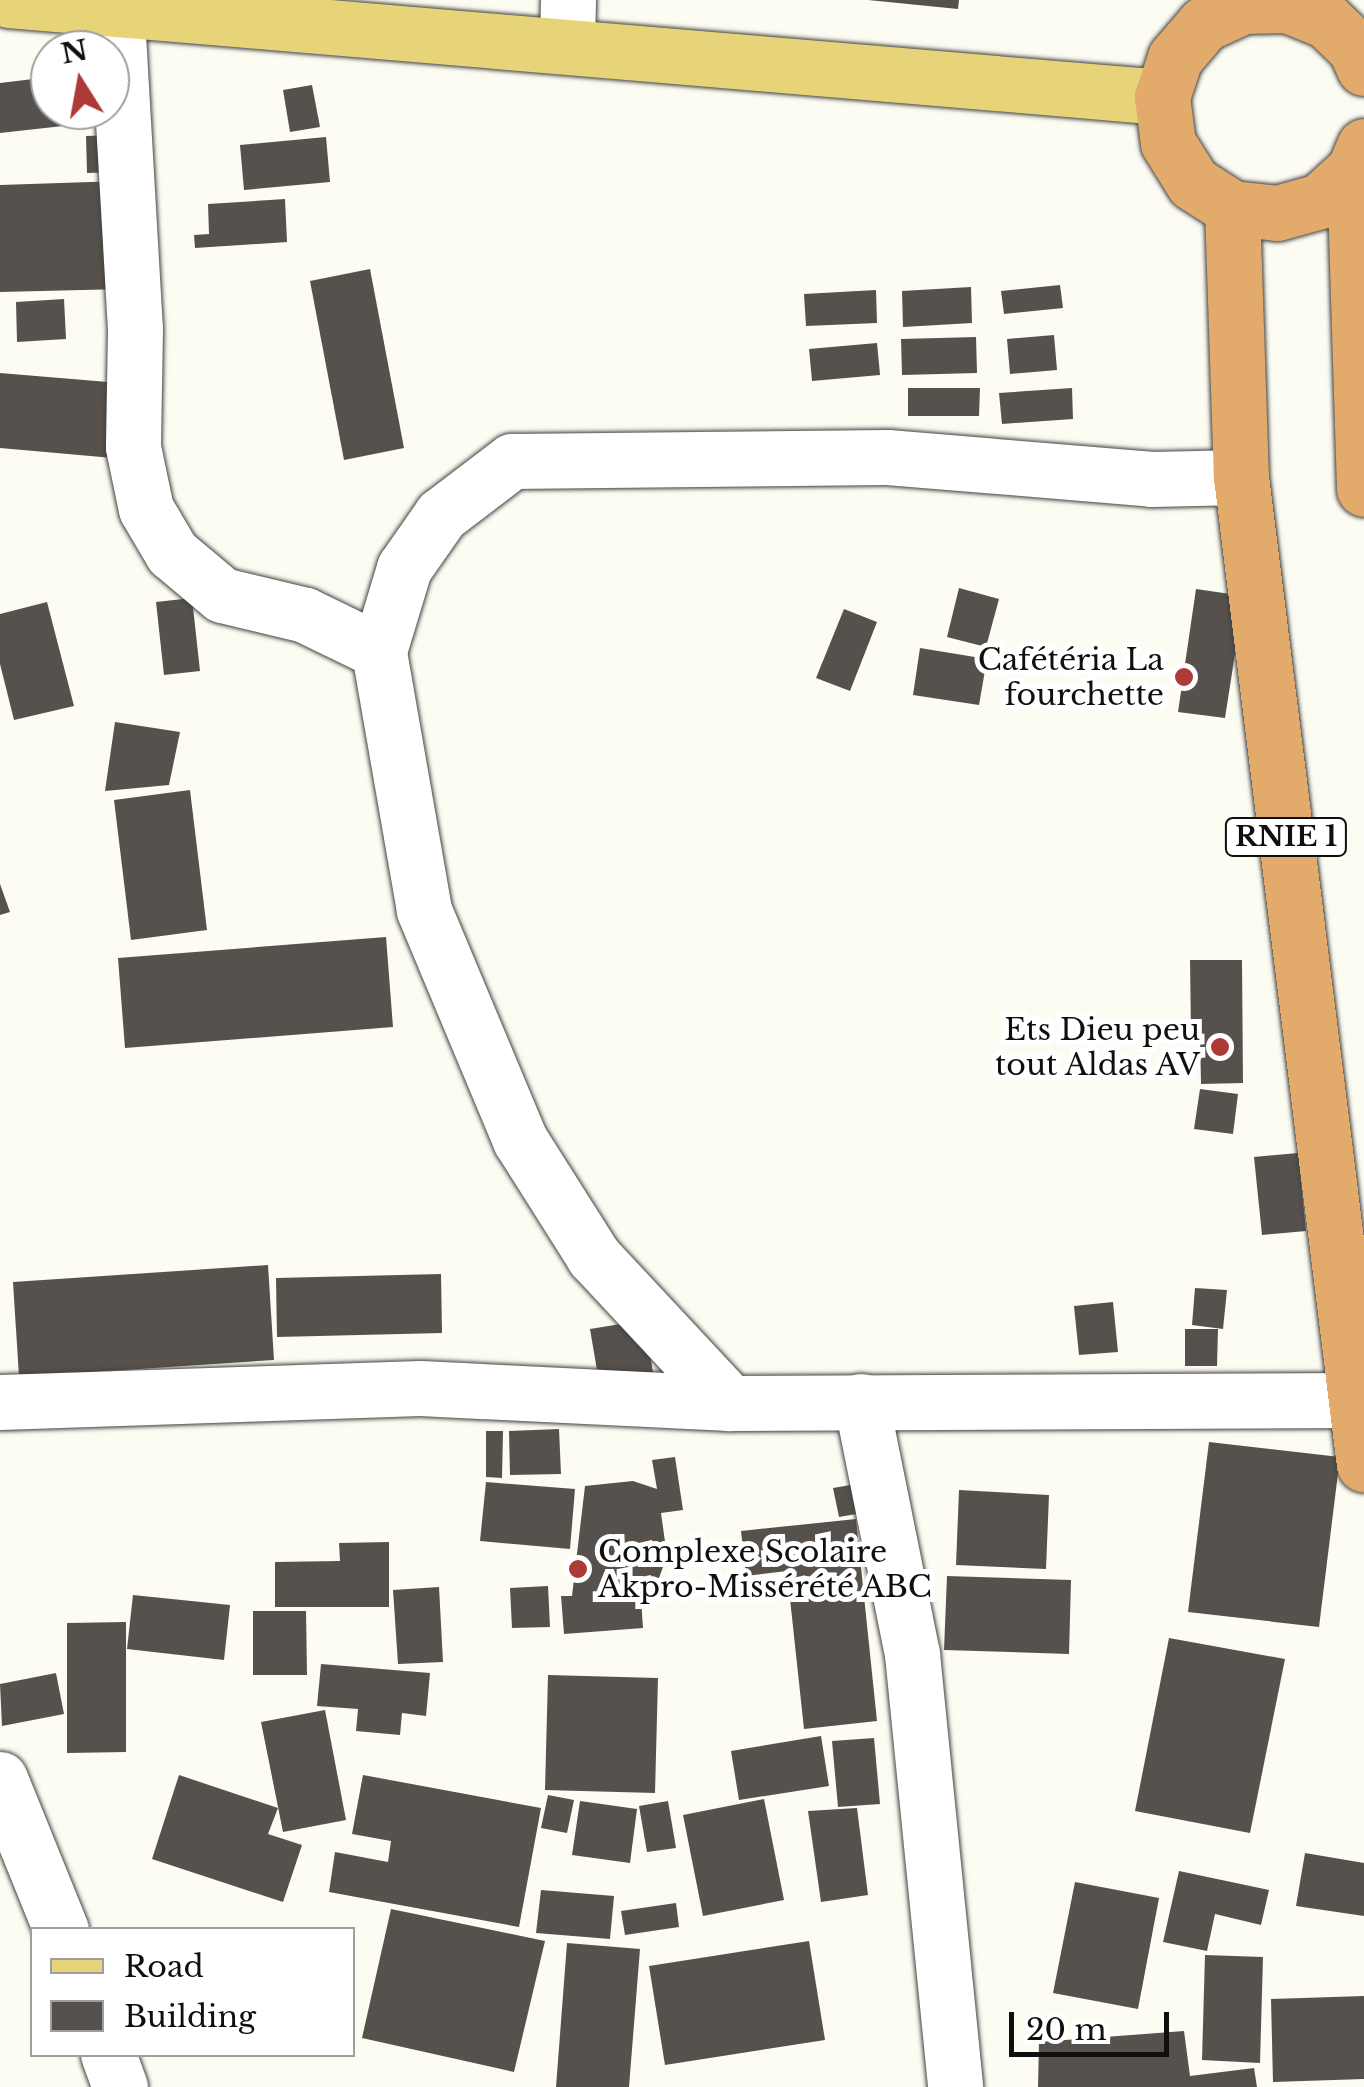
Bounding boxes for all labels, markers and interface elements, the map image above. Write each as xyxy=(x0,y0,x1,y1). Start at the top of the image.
north arrow xyxy=(30,30,130,130)
text: N xyxy=(58,32,91,72)
place label: Cafétéria La fourchette xyxy=(977,642,1164,712)
marker: Cafétéria La fourchette xyxy=(1173,666,1195,688)
road number: RNIE 1 xyxy=(1224,814,1348,860)
place label: Ets Dieu peu tout Aldas AV xyxy=(993,1012,1200,1082)
marker: Ets Dieu peu tout Aldas AV xyxy=(1209,1036,1231,1058)
place label: Complexe Scolaire Akpro-Missérété ABC xyxy=(598,1534,933,1604)
marker: Complexe Scolaire Akpro-Missérété ABC xyxy=(567,1558,589,1580)
legend xyxy=(30,1927,355,2057)
text: Road xyxy=(124,1948,204,1985)
scale bar xyxy=(1014,1992,1174,2054)
text: Building xyxy=(124,1998,256,2035)
text: 20 m xyxy=(1026,2011,1107,2048)

